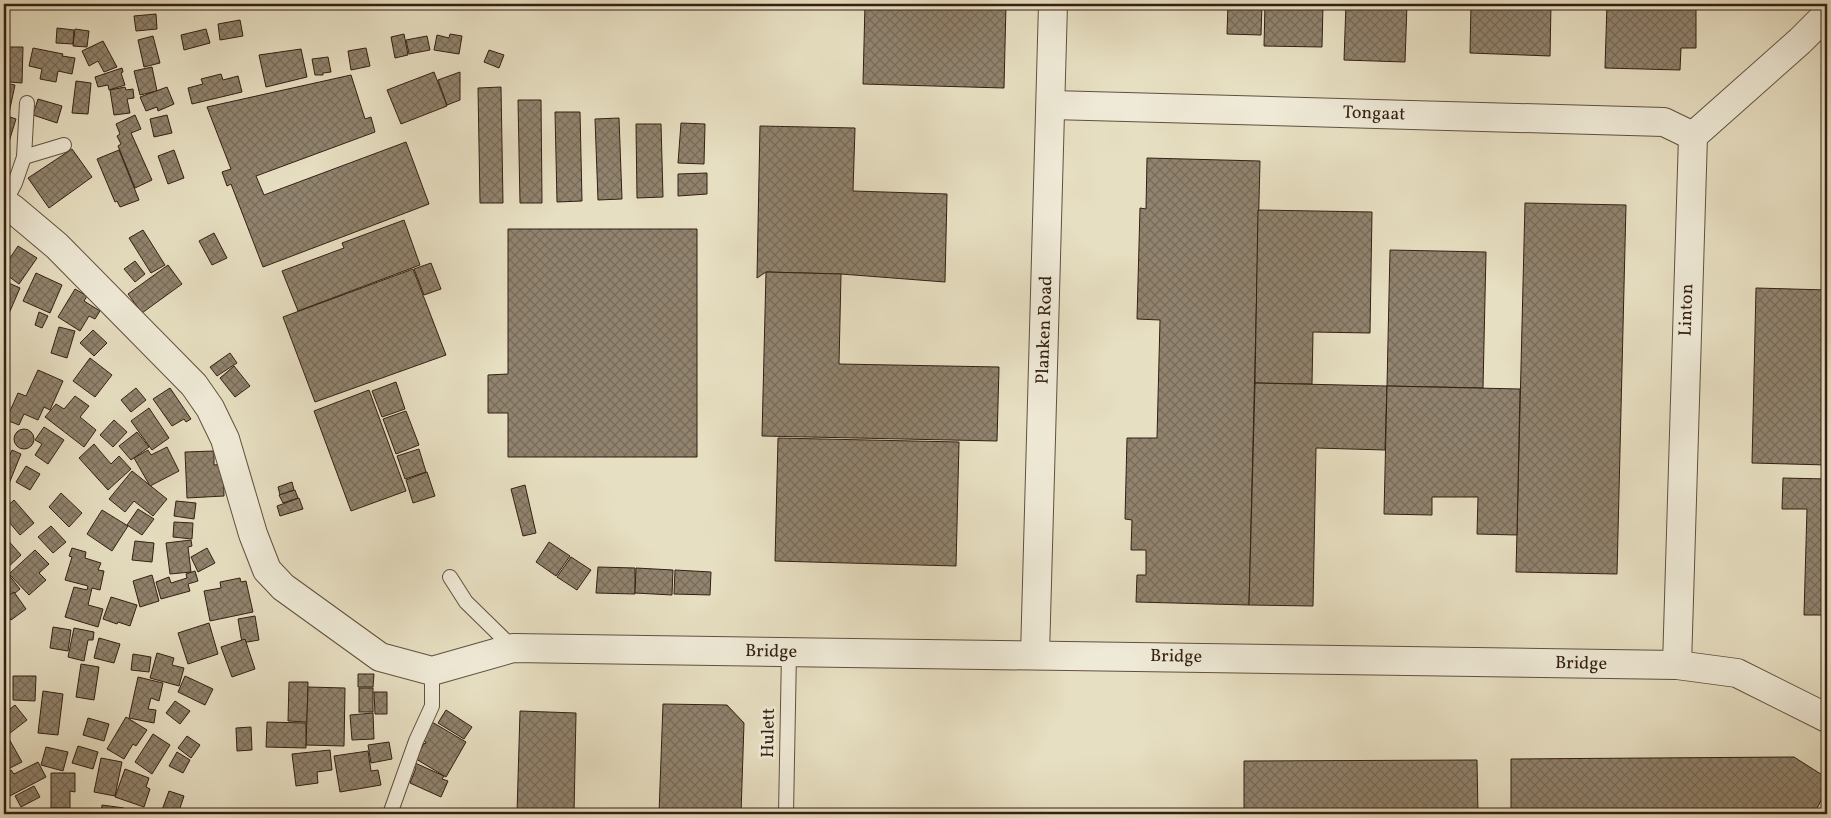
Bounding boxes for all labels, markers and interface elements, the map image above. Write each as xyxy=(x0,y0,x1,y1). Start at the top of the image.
street label: Tongaat xyxy=(1342,100,1406,128)
street label: Planken Road xyxy=(1031,275,1059,385)
street label: Linton xyxy=(1674,283,1700,337)
street label: Bridge xyxy=(745,639,797,665)
street label: Bridge xyxy=(1150,644,1202,670)
street label: Bridge xyxy=(1555,651,1607,677)
street label: Hulett xyxy=(756,708,782,758)

